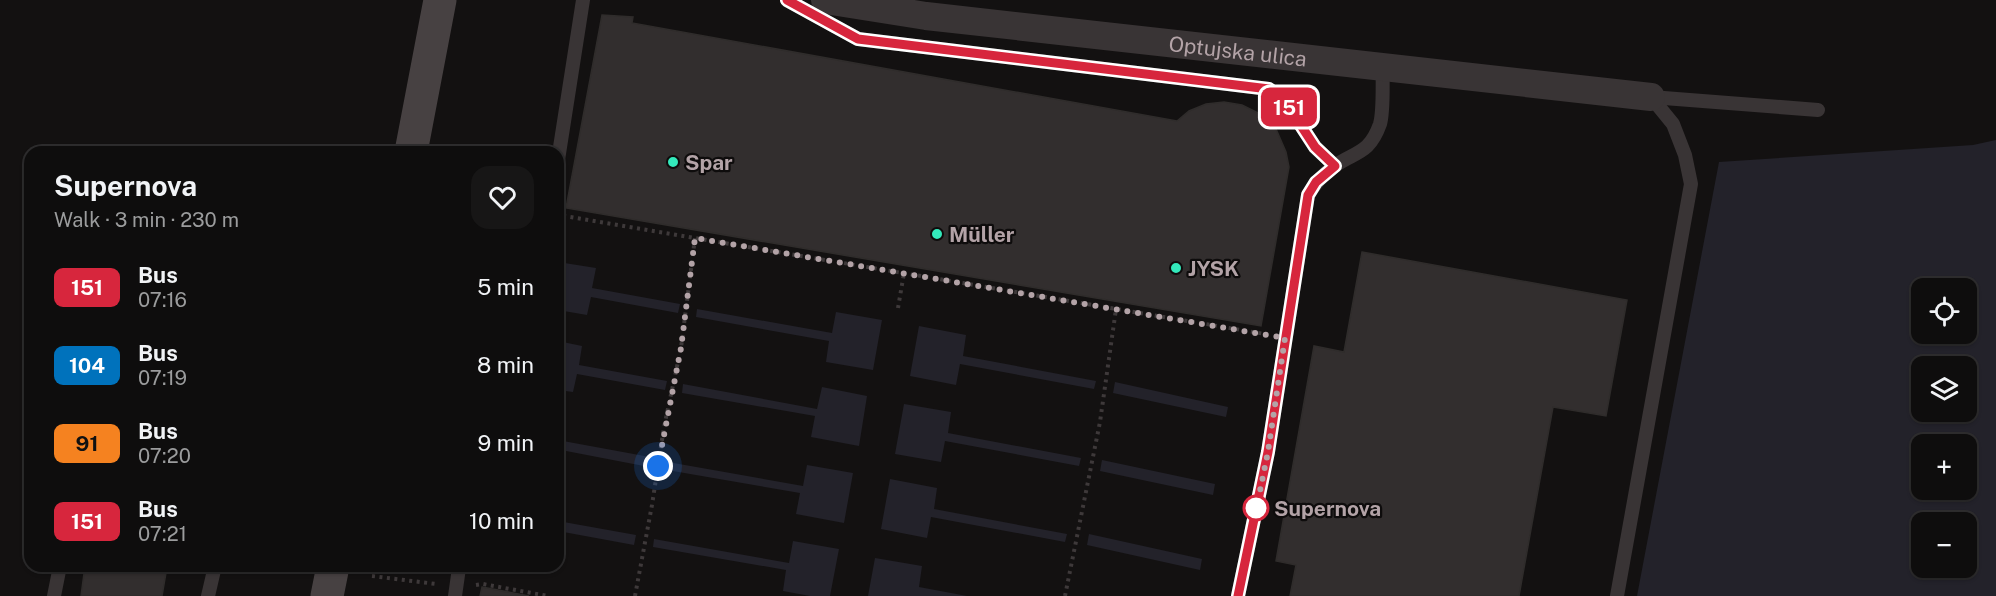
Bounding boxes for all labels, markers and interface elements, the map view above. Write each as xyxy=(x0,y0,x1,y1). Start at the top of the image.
street label: Optujska ulica xyxy=(1167,31,1308,71)
line badge: 151 xyxy=(1254,88,1324,126)
text: 151 xyxy=(1273,95,1305,120)
place label: Spar xyxy=(685,150,733,175)
marker: Spar xyxy=(666,155,680,169)
button: heart xyxy=(471,166,534,229)
text: Supernova xyxy=(54,169,197,202)
text: Walk · 3 min · 230 m xyxy=(54,208,239,232)
place label: Müller xyxy=(949,222,1015,247)
marker: Müller xyxy=(930,227,944,241)
place label: JYSK xyxy=(1188,256,1239,281)
marker: JYSK xyxy=(1169,261,1183,275)
text: Bus xyxy=(138,262,178,288)
text: 5 min xyxy=(477,274,534,300)
text: 151 xyxy=(71,275,103,300)
map controls xyxy=(1911,278,1977,578)
button: locate xyxy=(1911,278,1977,344)
text: 07:16 xyxy=(138,288,187,312)
text: Bus xyxy=(138,340,178,366)
text: 8 min xyxy=(477,352,534,378)
text: 104 xyxy=(69,353,105,378)
button: layers xyxy=(1911,356,1977,422)
text: 07:19 xyxy=(138,366,187,390)
text: Bus xyxy=(138,418,178,444)
text: 9 min xyxy=(478,430,534,456)
text: 91 xyxy=(76,431,98,456)
button: + xyxy=(1911,434,1977,500)
text: 07:20 xyxy=(138,444,191,468)
your location xyxy=(643,451,673,481)
marker: Supernova xyxy=(1243,495,1269,521)
text: Bus xyxy=(138,496,178,522)
place label: Supernova xyxy=(1274,496,1381,521)
text: 10 min xyxy=(469,508,534,534)
text: 151 xyxy=(71,509,103,534)
button: − xyxy=(1911,512,1977,578)
text: 07:21 xyxy=(138,522,187,546)

